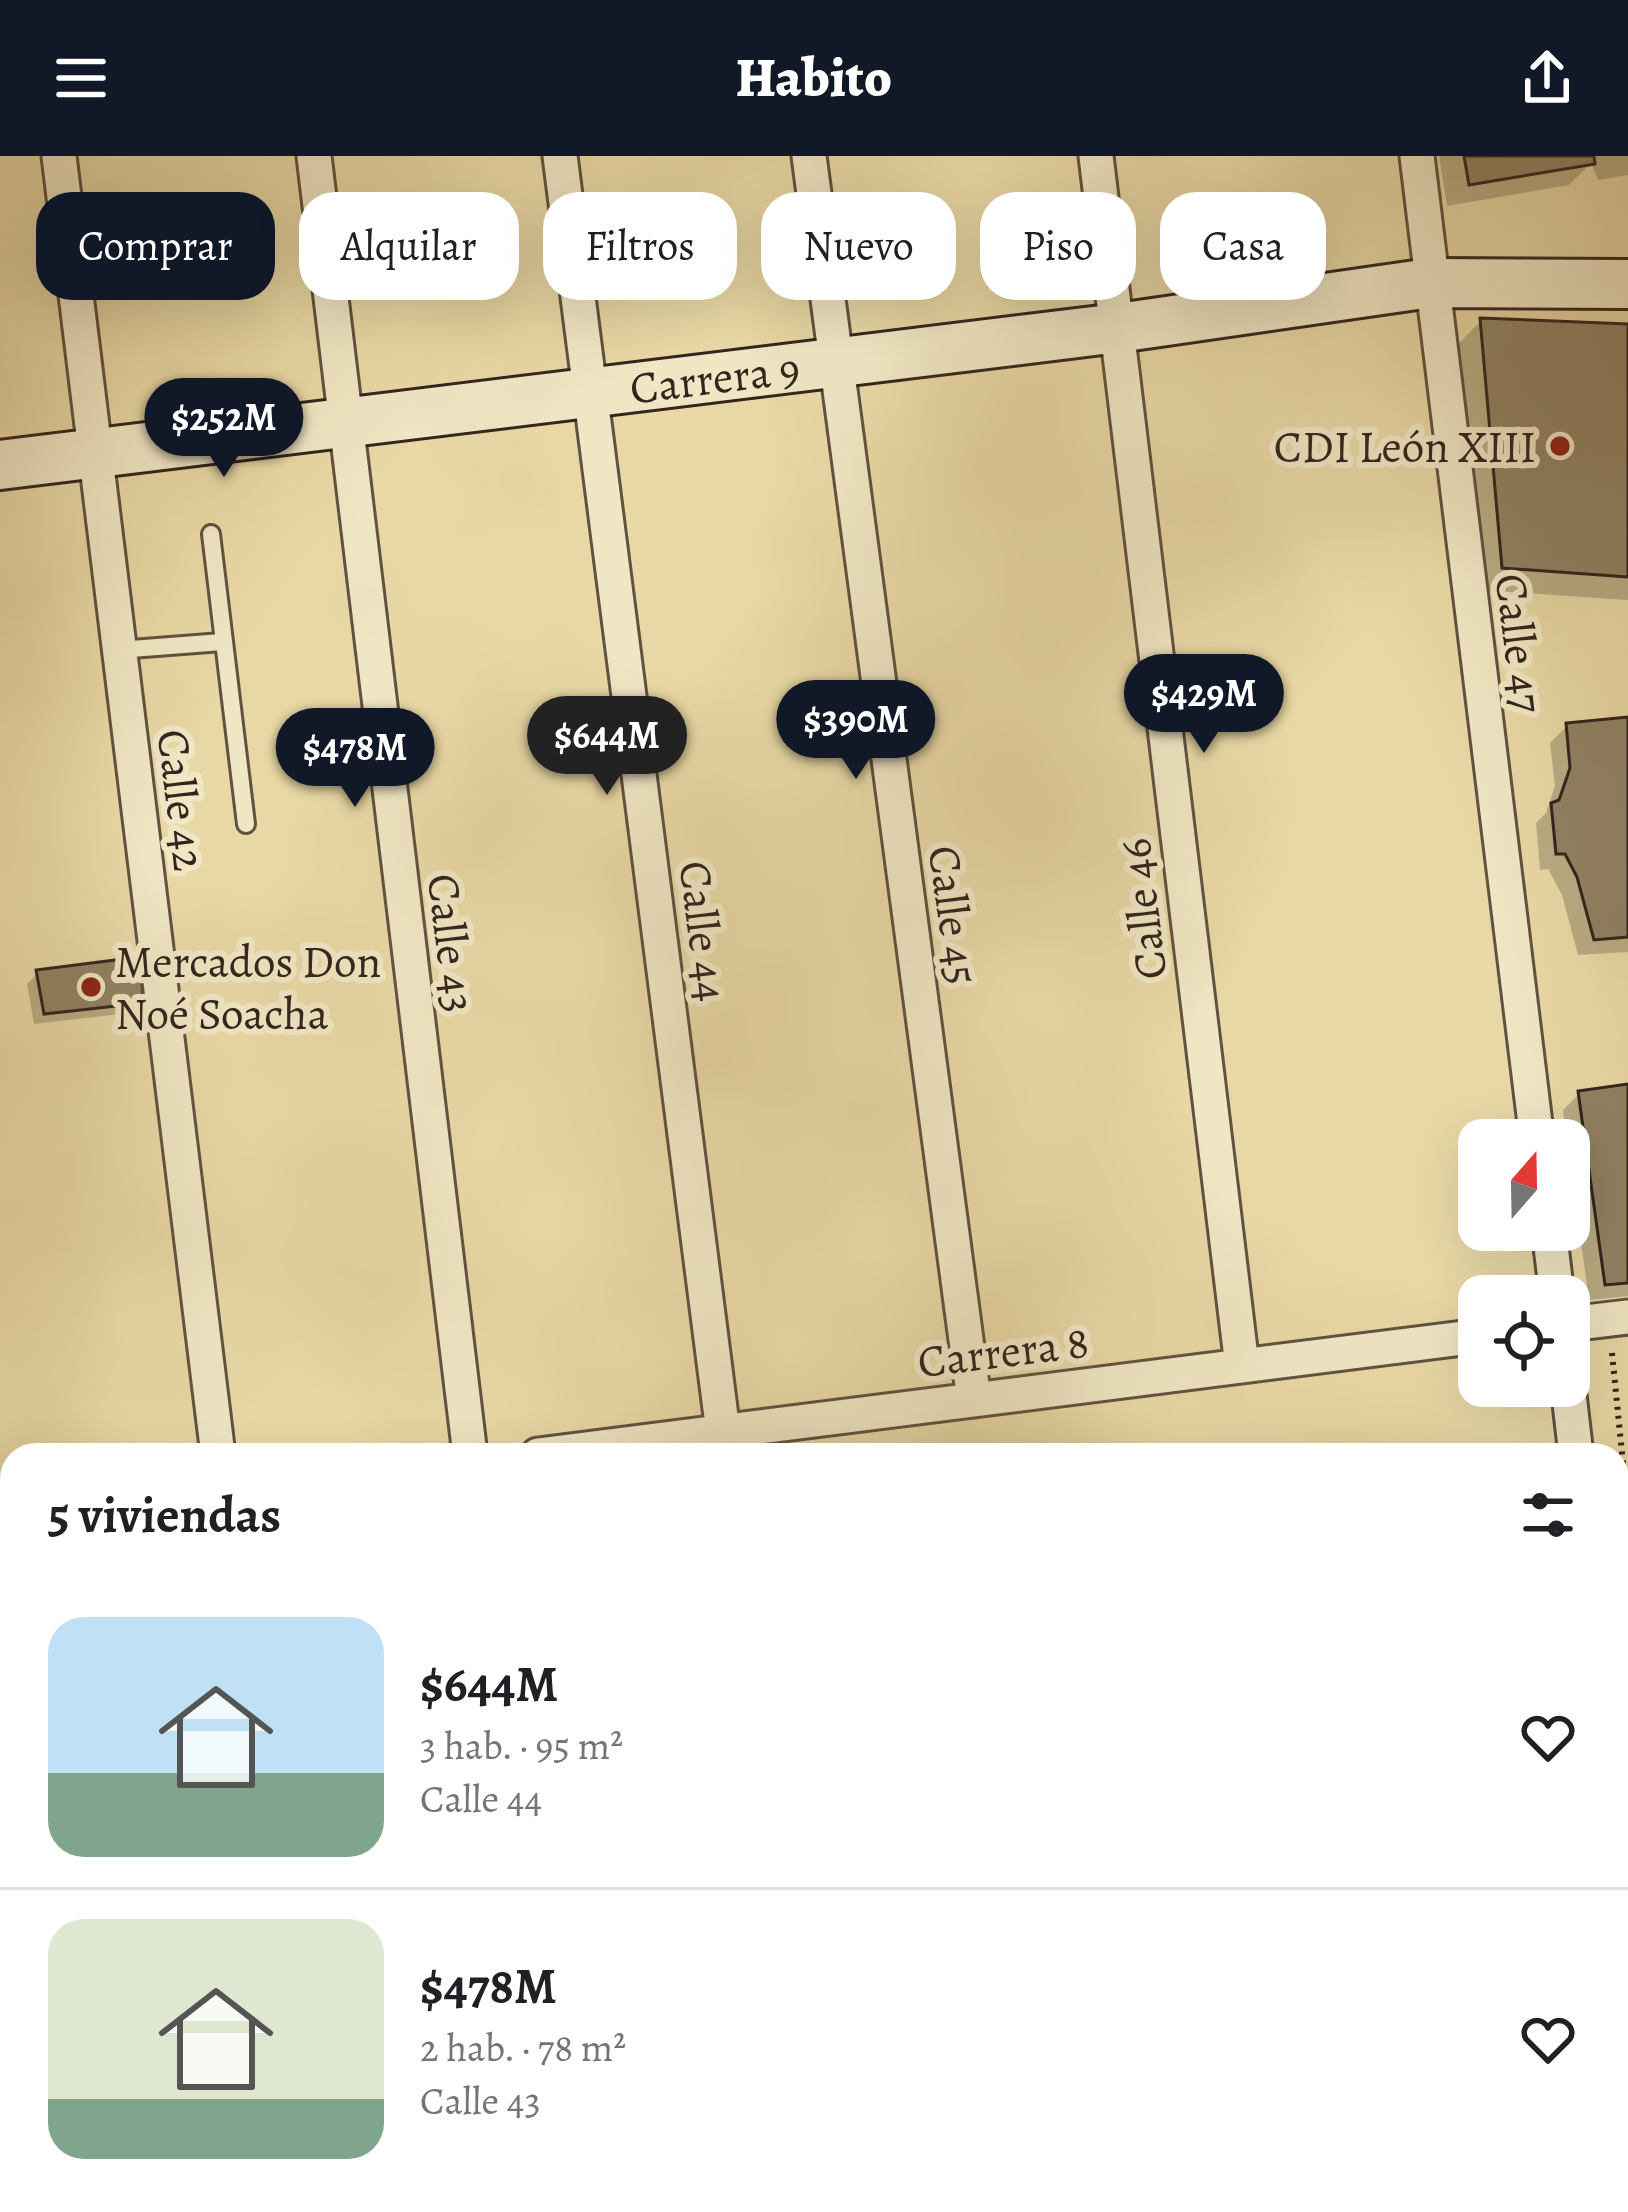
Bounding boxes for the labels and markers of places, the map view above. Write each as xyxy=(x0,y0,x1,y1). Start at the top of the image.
pin: $252M xyxy=(140,378,308,480)
place label: CDI León XIII xyxy=(1274,416,1536,478)
marker: CDI León XIII xyxy=(1547,433,1573,459)
pin: $429M xyxy=(1120,654,1288,756)
pin: $390M xyxy=(772,680,940,782)
pin: $644M xyxy=(523,696,691,798)
pin: $478M xyxy=(271,708,439,810)
place label: Mercados Don Noé Soacha xyxy=(115,931,381,1045)
marker: Mercados Don Noé Soacha xyxy=(78,974,104,1000)

